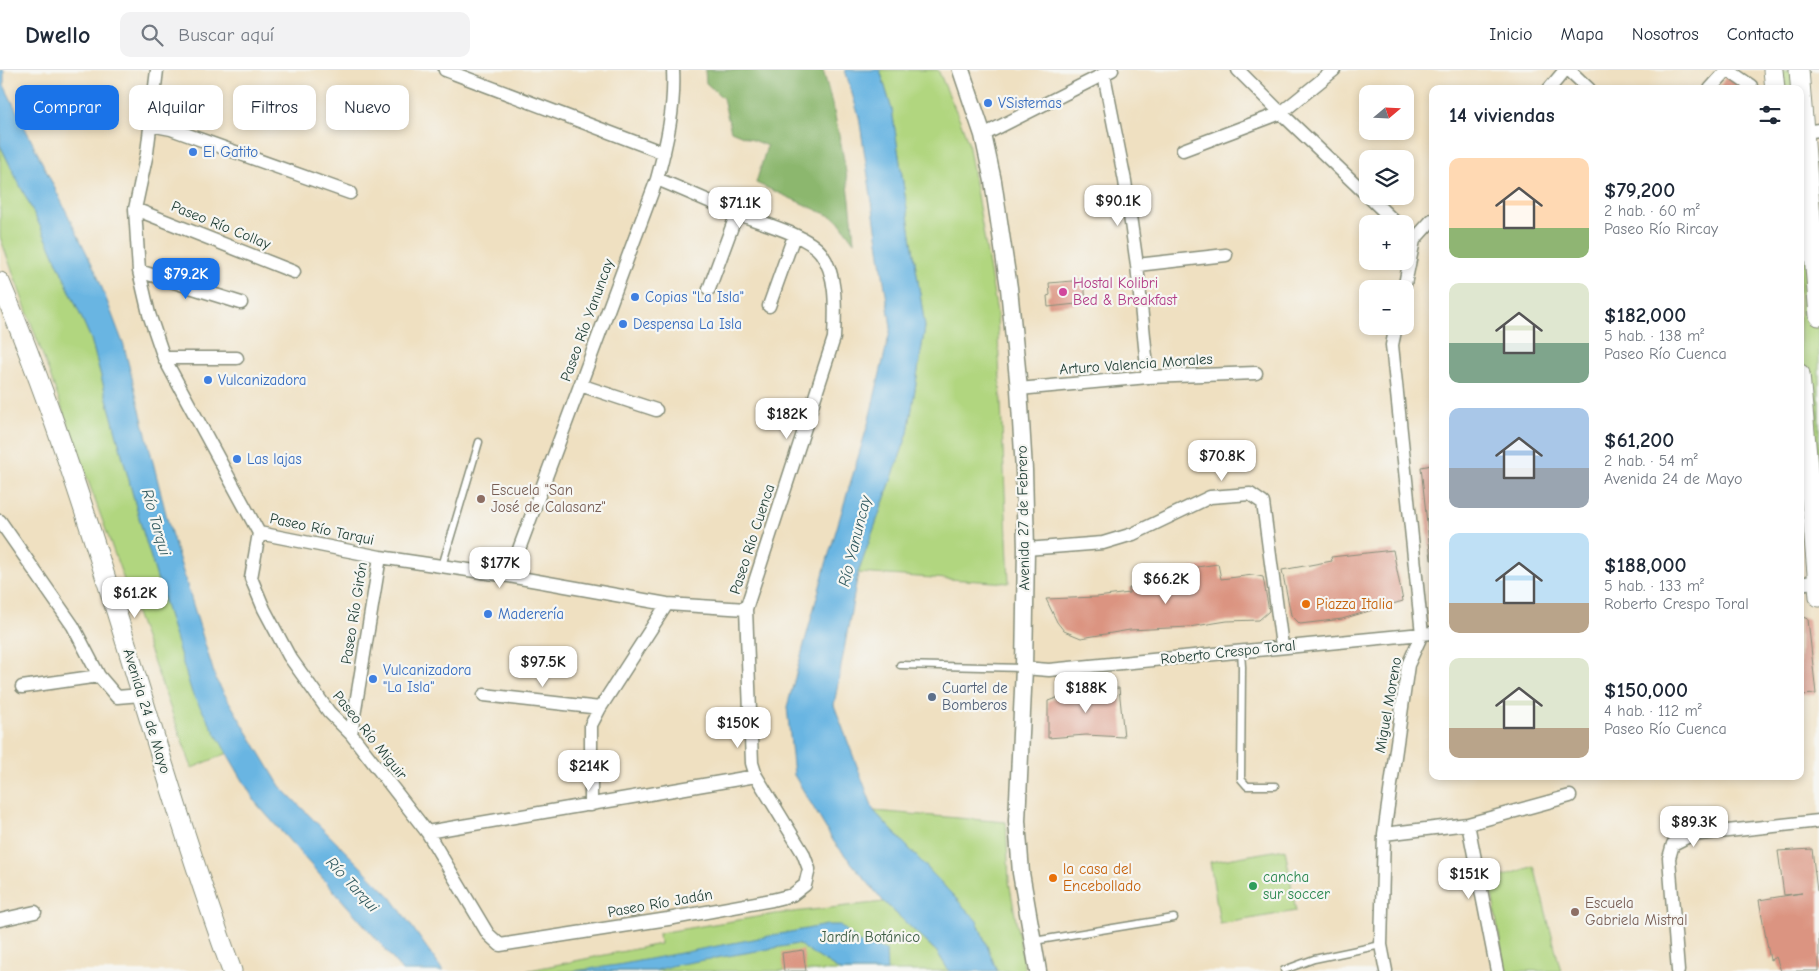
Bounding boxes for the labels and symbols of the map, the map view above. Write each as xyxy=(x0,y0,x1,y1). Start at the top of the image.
north arrow xyxy=(1359,85,1414,140)
place label: VSistemas xyxy=(998,94,1062,112)
marker: VSistemas xyxy=(982,97,994,109)
place label: El Gatito xyxy=(203,143,258,161)
marker: El Gatito xyxy=(187,146,199,158)
pin: $90.1K xyxy=(1077,184,1159,227)
pin: $71.1K xyxy=(699,186,781,229)
street label: Paseo Río Collay xyxy=(169,197,274,253)
street label: Paseo Río Yanuncay xyxy=(556,256,618,384)
pin: $79.2K xyxy=(145,258,227,300)
place label: Hostal Kolibri Bed & Breakfast xyxy=(1073,274,1178,309)
marker: Hostal Kolibri Bed & Breakfast xyxy=(1057,286,1069,298)
place label: Copias "La Isla" xyxy=(645,288,744,306)
marker: Copias "La Isla" xyxy=(629,291,641,303)
place label: Despensa La Isla xyxy=(633,315,742,333)
marker: Despensa La Isla xyxy=(617,318,629,330)
street label: Arturo Valencia Morales xyxy=(1059,350,1213,378)
place label: Vulcanizadora xyxy=(218,371,306,389)
marker: Vulcanizadora xyxy=(202,374,214,386)
pin: $182K xyxy=(752,398,822,440)
pin: $70.8K xyxy=(1181,440,1263,482)
street label: Avenida 27 de Febrero xyxy=(1013,445,1033,591)
place label: Las lajas xyxy=(247,450,302,468)
marker: Las lajas xyxy=(231,453,243,465)
place label: Escuela "San José de Calasanz" xyxy=(491,481,606,516)
street label: Paseo Río Cuenca xyxy=(726,481,778,597)
water label: Río Tarqui xyxy=(138,487,174,558)
marker: Escuela "San José de Calasanz" xyxy=(475,493,487,505)
water label: Río Yanuncay xyxy=(835,493,875,589)
street label: Paseo Río Tarqui xyxy=(268,509,376,549)
pin: $177K xyxy=(465,546,535,589)
street label: Paseo Río Girón xyxy=(337,561,371,665)
pin: $66.2K xyxy=(1125,562,1207,605)
pin: $61.2K xyxy=(94,576,176,619)
place label: Piazza Italia xyxy=(1316,595,1393,613)
marker: Piazza Italia xyxy=(1300,598,1312,610)
place label: Maderería xyxy=(498,605,564,623)
marker: Maderería xyxy=(482,608,494,620)
street label: Roberto Crespo Toral xyxy=(1160,636,1296,668)
street label: Avenida 24 de Mayo xyxy=(119,646,175,776)
pin: $97.5K xyxy=(502,646,584,688)
street label: Miguel Moreno xyxy=(1371,655,1405,754)
place label: Vulcanizadora "La Isla" xyxy=(383,661,471,696)
pin: $188K xyxy=(1051,672,1121,714)
marker: Vulcanizadora "La Isla" xyxy=(367,673,379,685)
place label: Cuartel de Bomberos xyxy=(942,679,1008,714)
street label: Paseo Río Miguir xyxy=(329,687,411,783)
marker: Cuartel de Bomberos xyxy=(926,691,938,703)
pin: $150K xyxy=(703,706,773,749)
pin: $214K xyxy=(554,750,624,792)
pin: $89.3K xyxy=(1653,806,1735,848)
water label: Río Tarqui xyxy=(322,854,382,916)
pin: $151K xyxy=(1434,858,1504,900)
place label: la casa del Encebollado xyxy=(1063,860,1141,895)
place label: cancha sur soccer xyxy=(1263,868,1330,903)
marker: la casa del Encebollado xyxy=(1047,872,1059,884)
marker: cancha sur soccer xyxy=(1247,880,1259,892)
street label: Paseo Río Jadán xyxy=(606,885,714,921)
place label: Escuela Gabriela Mistral xyxy=(1585,894,1688,929)
marker: Escuela Gabriela Mistral xyxy=(1569,906,1581,918)
park label: Jardín Botánico xyxy=(820,928,920,946)

